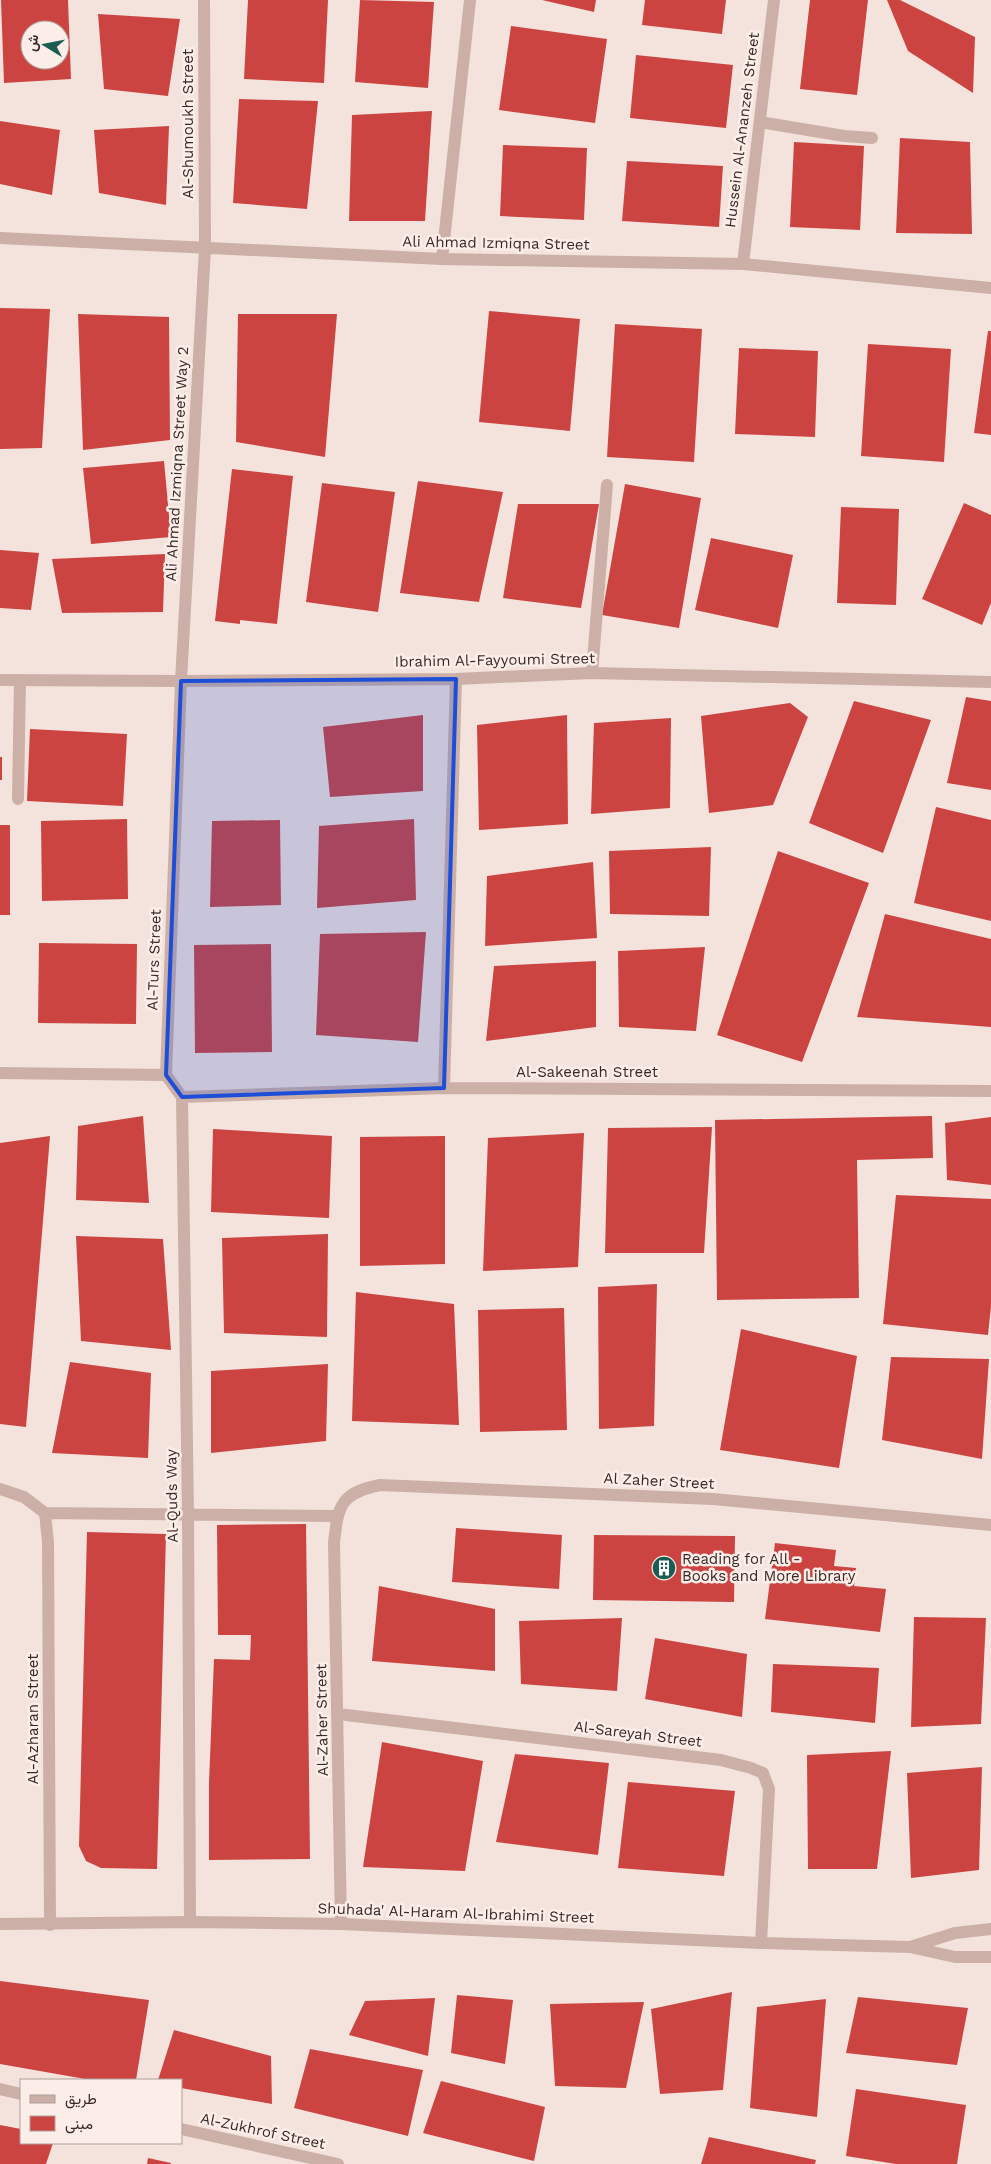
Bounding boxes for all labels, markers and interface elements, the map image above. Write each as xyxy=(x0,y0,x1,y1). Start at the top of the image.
north arrow xyxy=(20,20,70,70)
street label: Hussein Al-Ananzeh Street xyxy=(721,31,763,229)
text: ش xyxy=(23,33,43,53)
street label: Al-Shumoukh Street xyxy=(179,48,197,199)
street label: Ali Ahmad Izmiqna Street xyxy=(402,232,590,254)
street label: Ali Ahmad Izmiqna Street Way 2 xyxy=(162,346,192,582)
street label: Ibrahim Al-Fayyoumi Street xyxy=(395,649,596,671)
street label: Al-Turs Street xyxy=(143,908,165,1011)
street label: Al-Sakeenah Street xyxy=(516,1063,659,1081)
street label: Al-Quds Way xyxy=(162,1449,182,1543)
street label: Al Zaher Street xyxy=(603,1469,716,1493)
place label: Reading for All - Books and More Library xyxy=(682,1550,856,1585)
building icon: Reading for All - Books and More Library xyxy=(651,1555,677,1581)
street label: Al-Azharan Street xyxy=(24,1653,42,1784)
street label: Al-Zaher Street xyxy=(312,1663,332,1776)
street label: Al-Sareyah Street xyxy=(573,1717,704,1751)
street label: Shuhada' Al-Haram Al-Ibrahimi Street xyxy=(317,1899,595,1927)
legend xyxy=(20,2079,182,2144)
text: طريق xyxy=(65,2090,97,2109)
street label: Al-Zukhrof Street xyxy=(199,2109,328,2153)
text: مبنى xyxy=(65,2115,93,2134)

